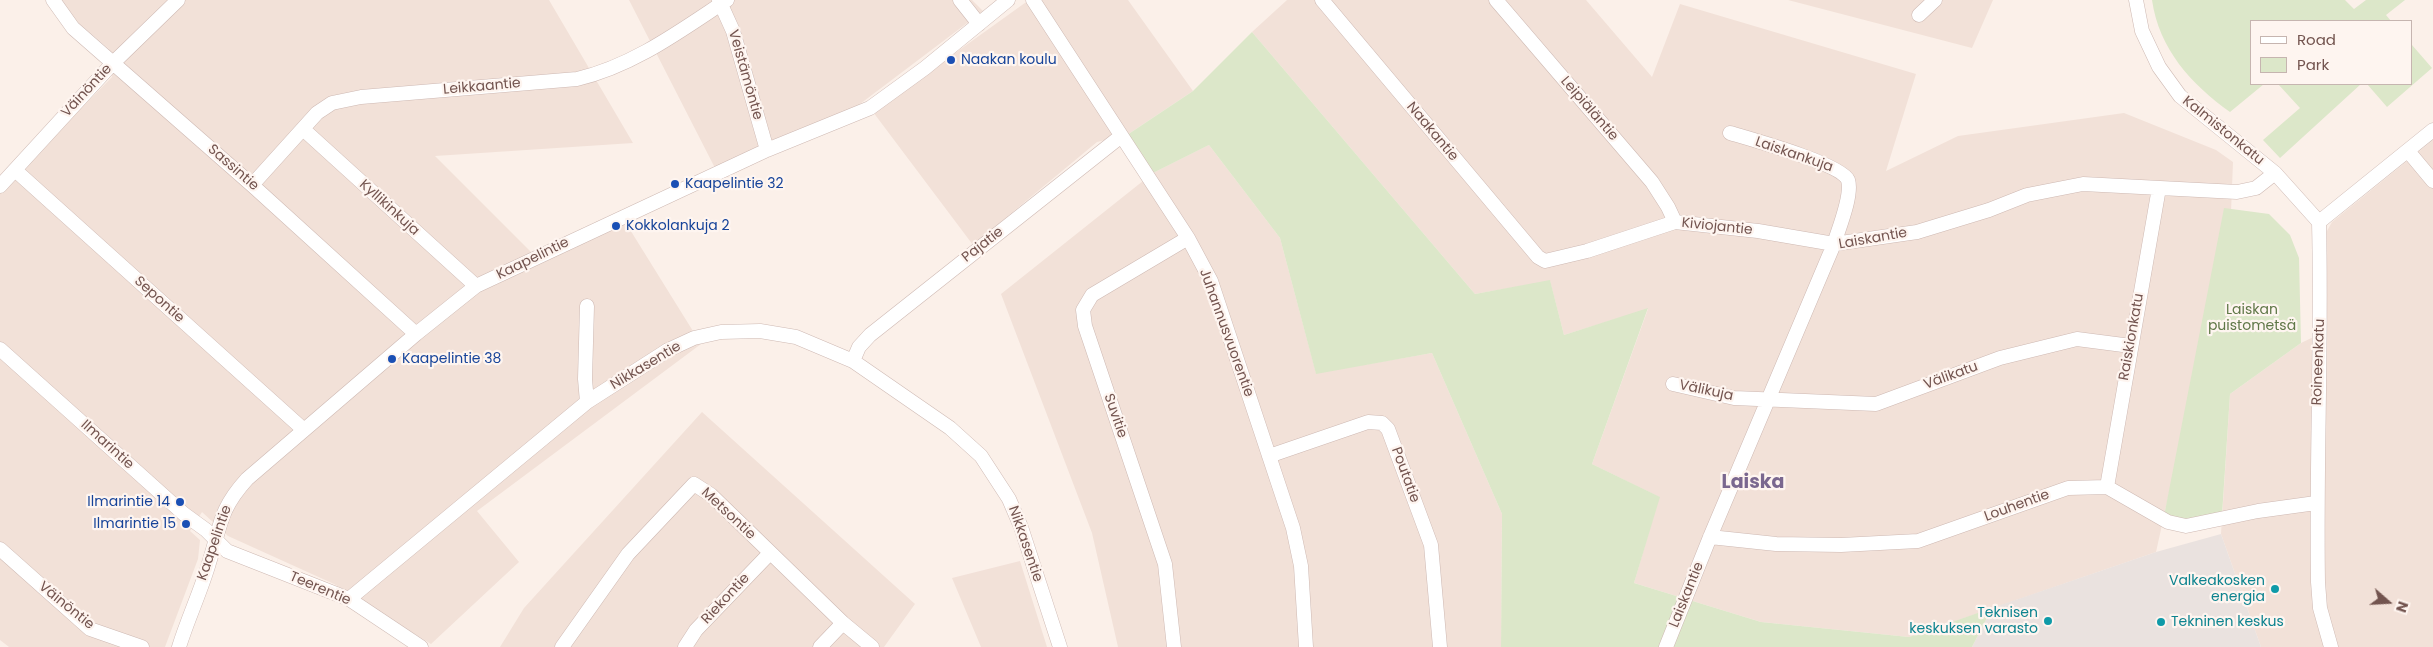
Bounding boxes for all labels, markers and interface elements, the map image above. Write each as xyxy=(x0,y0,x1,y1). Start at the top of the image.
legend xyxy=(2250,20,2413,85)
street label: Veistämöntie xyxy=(724,28,766,122)
text: Road xyxy=(2297,29,2336,50)
place label: Naakan koulu xyxy=(961,52,1057,68)
marker: Naakan koulu xyxy=(945,54,957,66)
text: Park xyxy=(2297,54,2329,75)
street label: Väinöntie xyxy=(58,61,116,121)
street label: Leipiäläntie xyxy=(1557,73,1621,145)
street label: Leikkaantie xyxy=(443,75,521,99)
street label: Kalmistonkatu xyxy=(2179,93,2267,169)
street label: Naakantie xyxy=(1403,99,1461,165)
street label: Laiskankuja xyxy=(1753,134,1835,176)
street label: Sassintie xyxy=(204,141,262,195)
place label: Kaapelintie 32 xyxy=(685,176,784,192)
street label: Kyllikinkuja xyxy=(355,177,423,239)
marker: Kaapelintie 32 xyxy=(669,178,681,190)
street label: Kiviojantie xyxy=(1681,215,1753,239)
place label: Kokkolankuja 2 xyxy=(626,218,729,234)
marker: Kokkolankuja 2 xyxy=(610,220,622,232)
street label: Pajatie xyxy=(959,224,1007,266)
street label: Laiskantie xyxy=(1838,225,1908,253)
street label: Kaapelintie xyxy=(494,234,572,284)
street label: Juhannusvuorentie xyxy=(1195,267,1257,399)
street label: Sepontie xyxy=(131,273,187,327)
street label: Raiskionkatu xyxy=(2116,292,2148,382)
park label: Laiskan puistometsä xyxy=(2208,302,2296,334)
street label: Roineenkatu xyxy=(2309,318,2329,406)
street label: Nikkasentie xyxy=(608,338,684,394)
place label: Kaapelintie 38 xyxy=(402,351,501,367)
marker: Kaapelintie 38 xyxy=(386,353,398,365)
street label: Välikatu xyxy=(1922,358,1980,394)
street label: Välikuja xyxy=(1677,377,1735,405)
street label: Suvitie xyxy=(1100,392,1130,440)
street label: Ilmarintie xyxy=(77,417,137,473)
street label: Poutatie xyxy=(1387,445,1423,505)
district label: Laiska xyxy=(1722,472,1784,494)
street label: Metsontie xyxy=(697,485,759,543)
street label: Louhentie xyxy=(1982,487,2052,525)
place label: Ilmarintie 14 xyxy=(87,494,170,510)
marker: Ilmarintie 14 xyxy=(174,496,186,508)
street label: Kaapelintie xyxy=(194,503,236,583)
street label: Nikkasentie xyxy=(1004,504,1046,584)
place label: Ilmarintie 15 xyxy=(93,516,176,532)
marker: Ilmarintie 15 xyxy=(180,518,192,530)
street label: Laiskantie xyxy=(1666,560,1708,630)
street label: Teerentie xyxy=(287,569,353,609)
street label: Riekontie xyxy=(698,570,754,628)
place label: Valkeakosken energia xyxy=(2169,573,2265,606)
north arrow xyxy=(2363,577,2413,627)
street label: Väinöntie xyxy=(35,579,97,633)
marker: Valkeakosken energia xyxy=(2269,583,2281,595)
text: N xyxy=(2391,599,2413,615)
place label: Teknisen keskuksen varasto xyxy=(1909,605,2038,638)
place label: Tekninen keskus xyxy=(2171,614,2284,630)
marker: Teknisen keskuksen varasto xyxy=(2042,615,2054,627)
marker: Tekninen keskus xyxy=(2155,616,2167,628)

